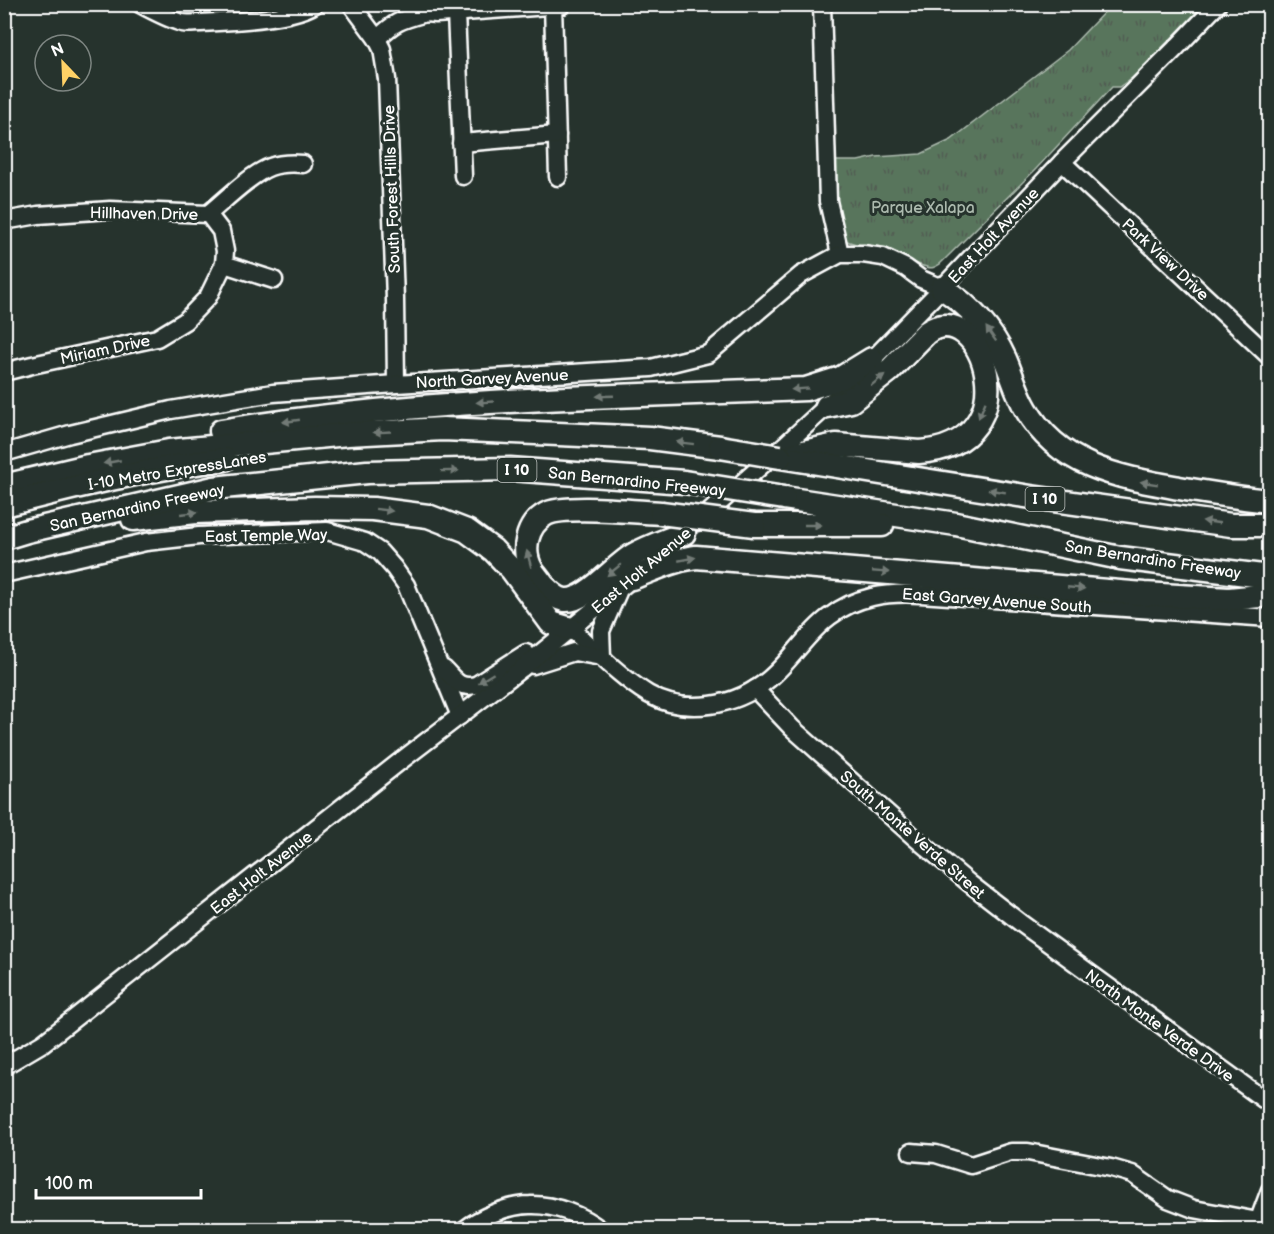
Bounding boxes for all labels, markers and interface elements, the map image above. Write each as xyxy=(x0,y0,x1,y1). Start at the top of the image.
north arrow xyxy=(33,33,93,93)
text: N xyxy=(48,39,67,62)
street label: South Forest Hills Drive xyxy=(380,104,405,273)
street label: East Holt Avenue xyxy=(945,184,1044,288)
park label: Parque Xalapa xyxy=(871,199,975,218)
street label: Hillhaven Drive xyxy=(90,204,199,225)
street label: Park View Drive xyxy=(1118,215,1213,305)
one-way arrow xyxy=(986,326,997,342)
street label: Miriam Drive xyxy=(59,332,152,369)
street label: North Garvey Avenue xyxy=(415,366,569,393)
one-way arrow xyxy=(870,375,885,387)
one-way arrow xyxy=(790,384,809,393)
one-way arrow xyxy=(595,392,614,401)
one-way arrow xyxy=(476,398,495,407)
one-way arrow xyxy=(977,402,987,420)
one-way arrow xyxy=(282,416,301,425)
one-way arrow xyxy=(372,427,391,437)
one-way arrow xyxy=(675,438,694,447)
street label: I-10 Metro ExpressLanes xyxy=(87,448,268,495)
one-way arrow xyxy=(102,458,121,467)
road number: I 10 xyxy=(498,458,536,482)
street label: San Bernardino Freeway xyxy=(547,464,727,501)
one-way arrow xyxy=(441,466,460,475)
one-way arrow xyxy=(1140,478,1159,487)
street label: San Bernardino Freeway xyxy=(48,481,227,536)
one-way arrow xyxy=(988,487,1007,496)
road number: I 10 xyxy=(1026,487,1064,511)
one-way arrow xyxy=(375,506,394,515)
one-way arrow xyxy=(180,508,199,518)
one-way arrow xyxy=(1202,518,1221,527)
one-way arrow xyxy=(803,520,822,530)
street label: East Holt Avenue xyxy=(588,524,696,618)
street label: East Temple Way xyxy=(204,526,328,547)
street label: San Bernardino Freeway xyxy=(1063,537,1243,584)
one-way arrow xyxy=(524,550,534,568)
one-way arrow xyxy=(678,554,697,563)
one-way arrow xyxy=(606,563,622,576)
one-way arrow xyxy=(872,567,891,577)
one-way arrow xyxy=(1066,583,1085,593)
street label: East Garvey Avenue South xyxy=(902,585,1092,618)
one-way arrow xyxy=(478,673,494,684)
street label: South Monte Verde Street xyxy=(836,767,988,903)
street label: East Holt Avenue xyxy=(207,827,317,919)
street label: North Monte Verde Drive xyxy=(1081,966,1238,1087)
scale bar xyxy=(36,1162,201,1200)
text: 100 m xyxy=(45,1173,93,1194)

